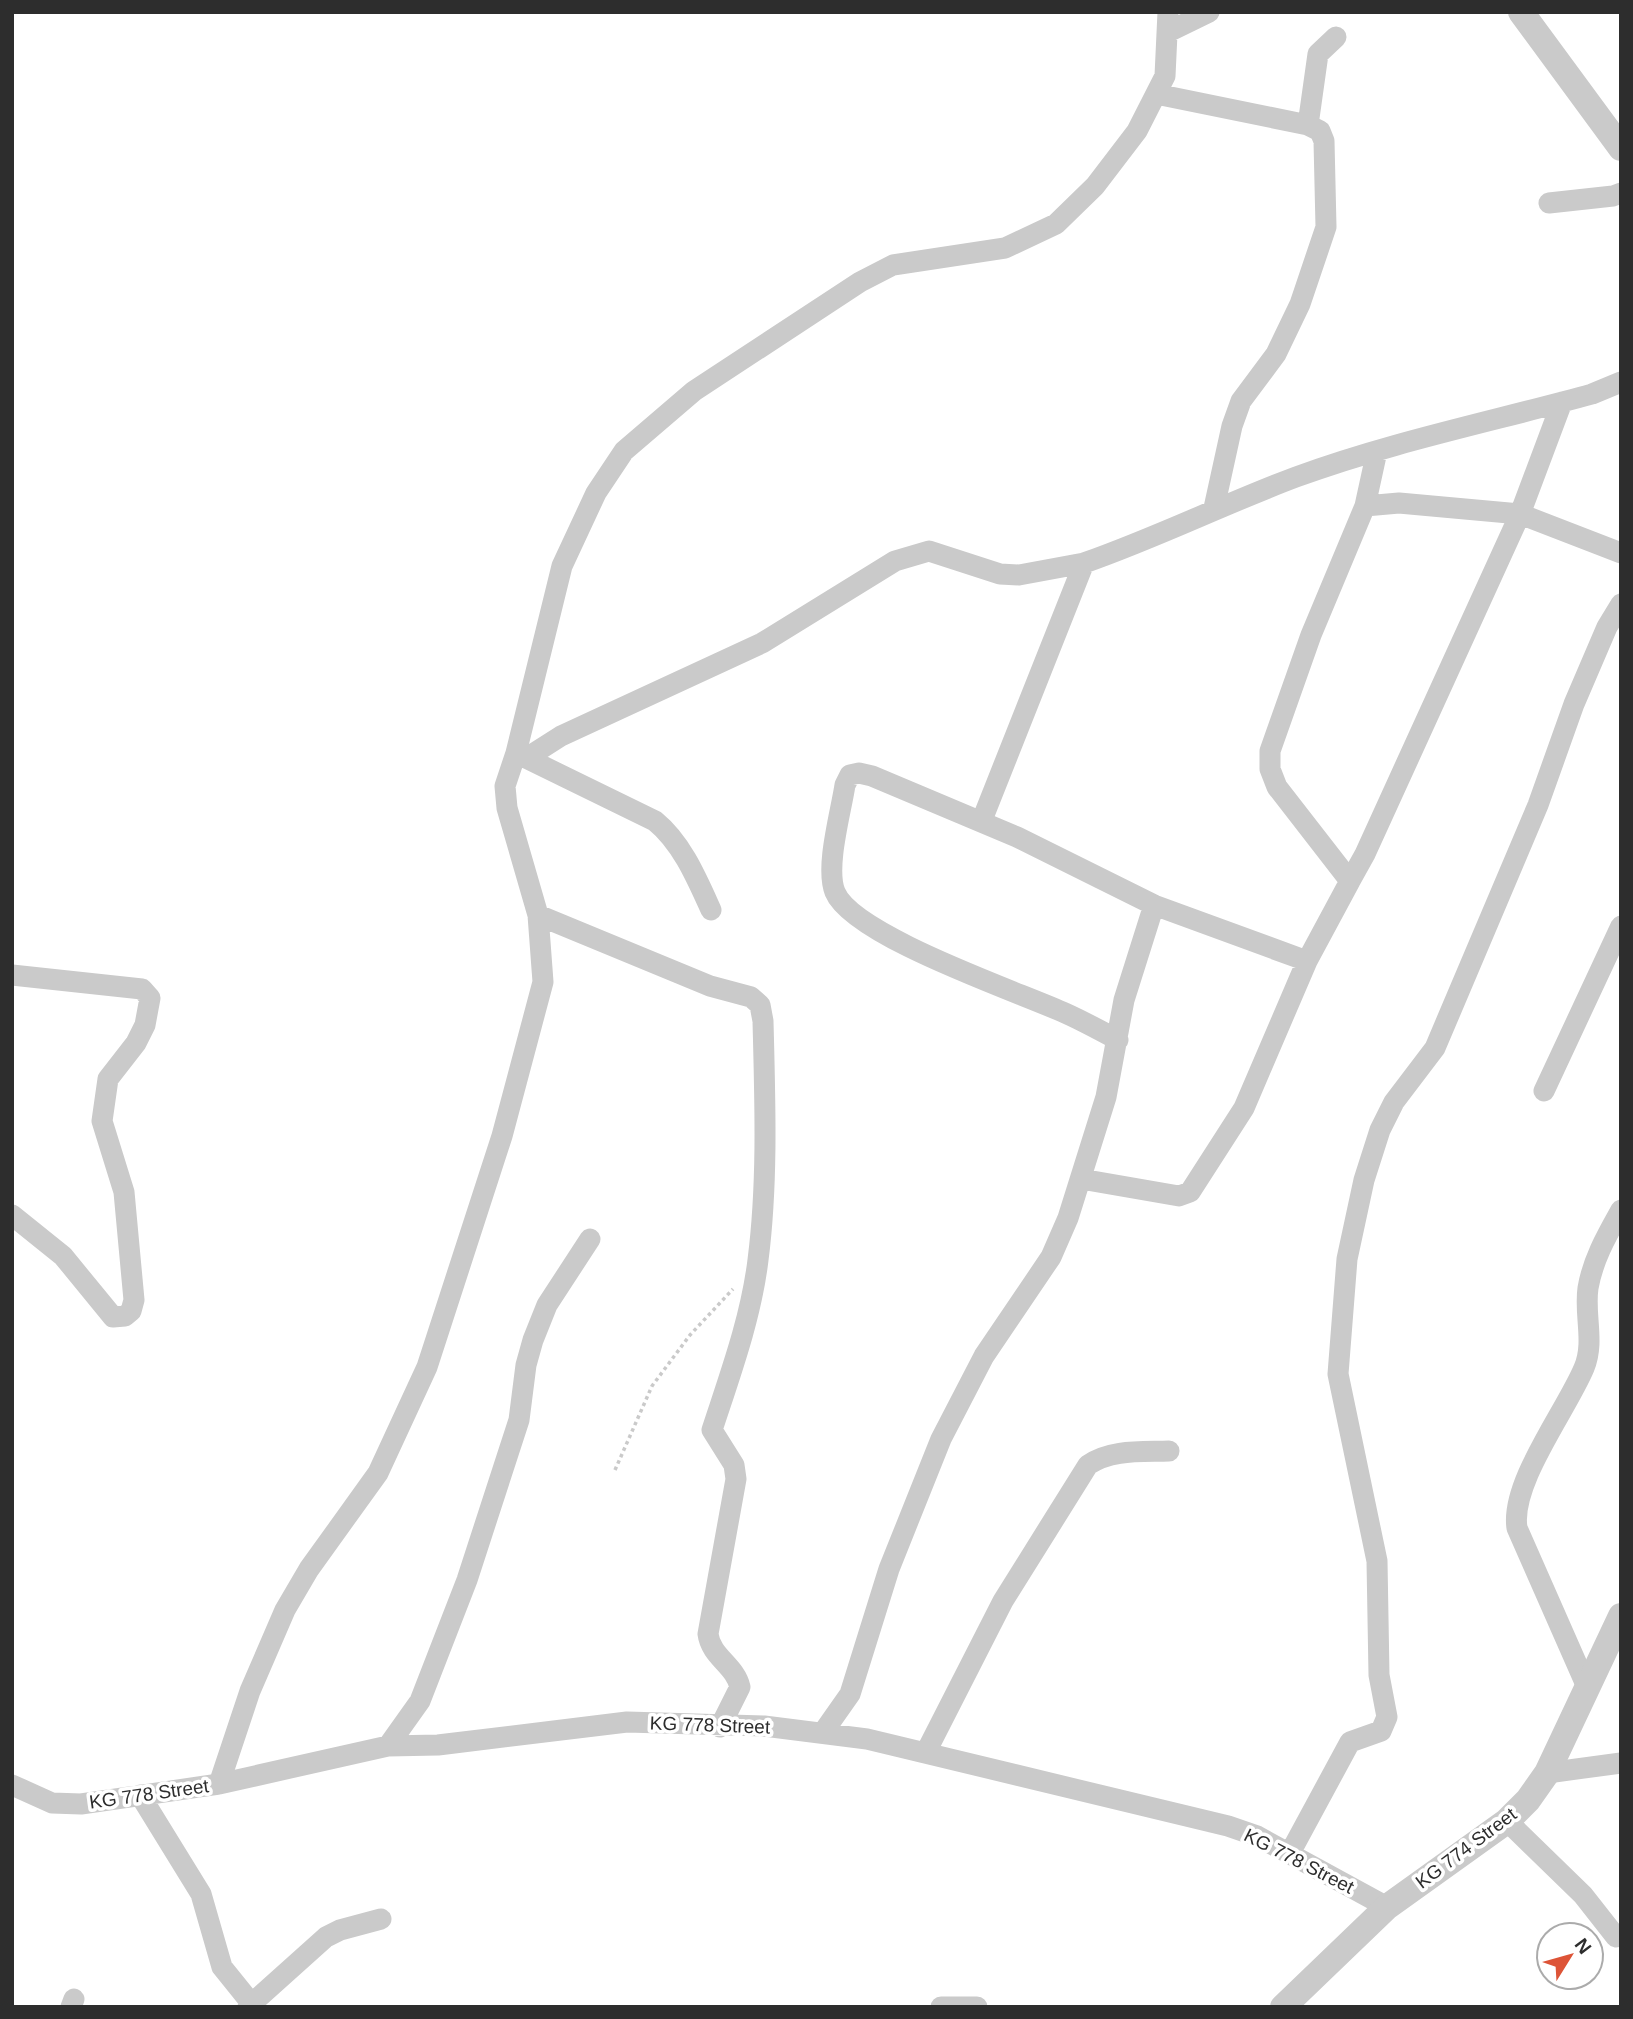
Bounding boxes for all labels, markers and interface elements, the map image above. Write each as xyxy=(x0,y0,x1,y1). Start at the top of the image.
street label: KG 778 Street xyxy=(649,1712,771,1738)
street label: KG 778 Street xyxy=(88,1775,211,1813)
street label: KG 774 Street xyxy=(1412,1803,1521,1893)
street label: KG 778 Street xyxy=(1241,1824,1358,1898)
north arrow xyxy=(1535,1921,1605,1991)
text: N xyxy=(1571,1934,1596,1958)

